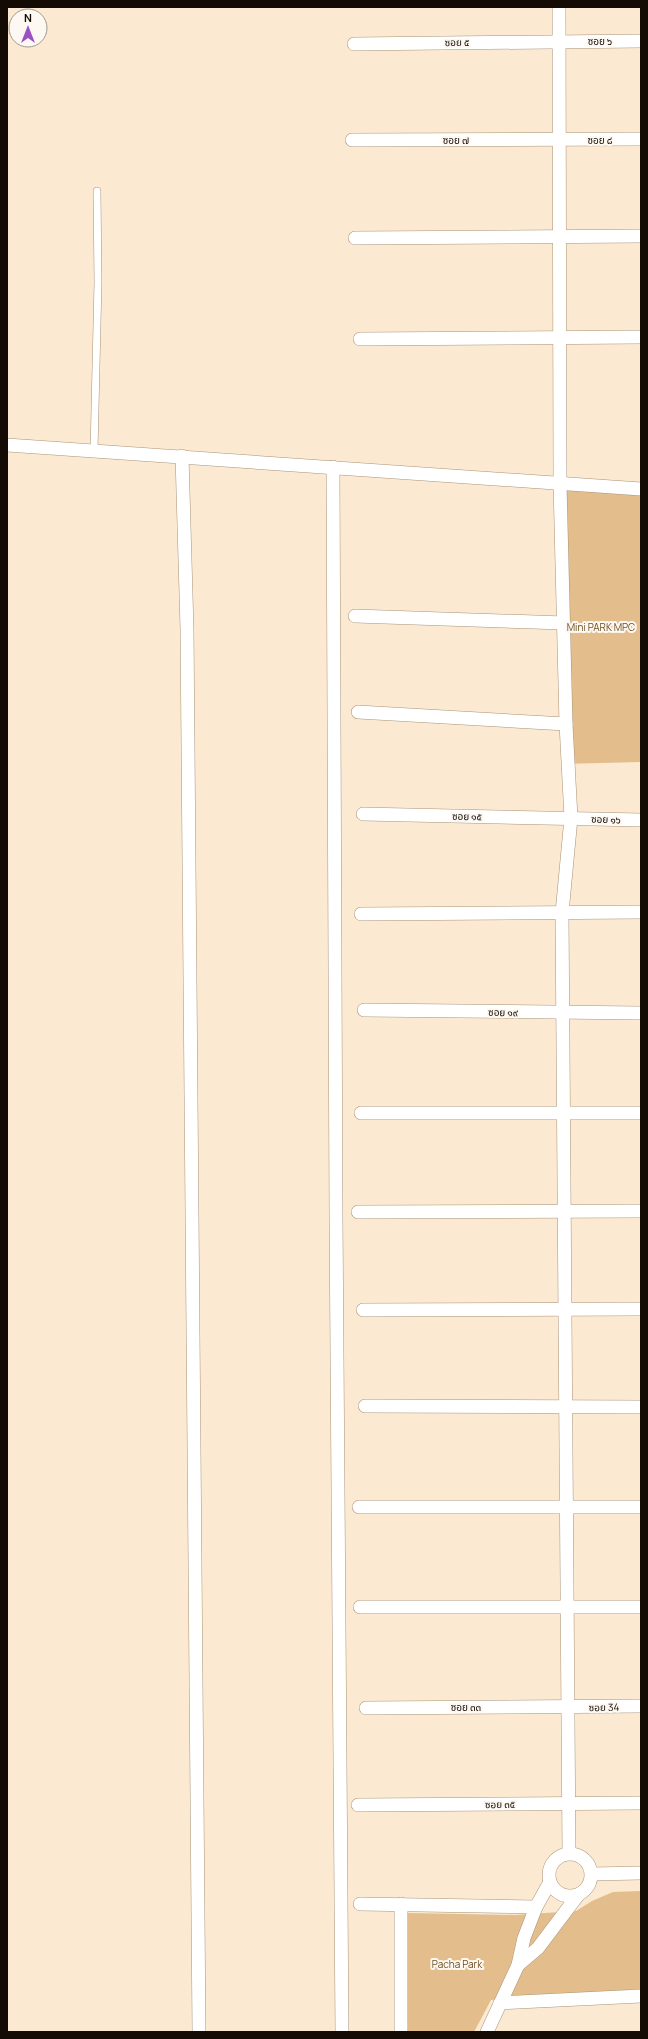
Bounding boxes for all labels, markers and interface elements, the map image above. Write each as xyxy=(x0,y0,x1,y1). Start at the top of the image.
north arrow xyxy=(8,8,48,48)
text: N xyxy=(24,10,32,25)
street label: ซอย ๖ xyxy=(588,34,612,48)
street label: ซอย ๕ xyxy=(445,35,469,49)
street label: ซอย ๗ xyxy=(443,133,469,147)
street label: ซอย ๘ xyxy=(588,133,613,147)
park label: Mini PARK MPC xyxy=(567,620,635,634)
street label: ซอย ๑๕ xyxy=(452,809,482,823)
street label: ซอย ๑๖ xyxy=(591,811,621,827)
street label: ซอย ๑๙ xyxy=(488,1005,518,1019)
street label: ซอย ๓๓ xyxy=(451,1700,481,1714)
street label: ซอย 34 xyxy=(589,1700,620,1714)
street label: ซอย ๓๕ xyxy=(485,1797,515,1811)
park label: Pacha Park xyxy=(432,1957,483,1971)

